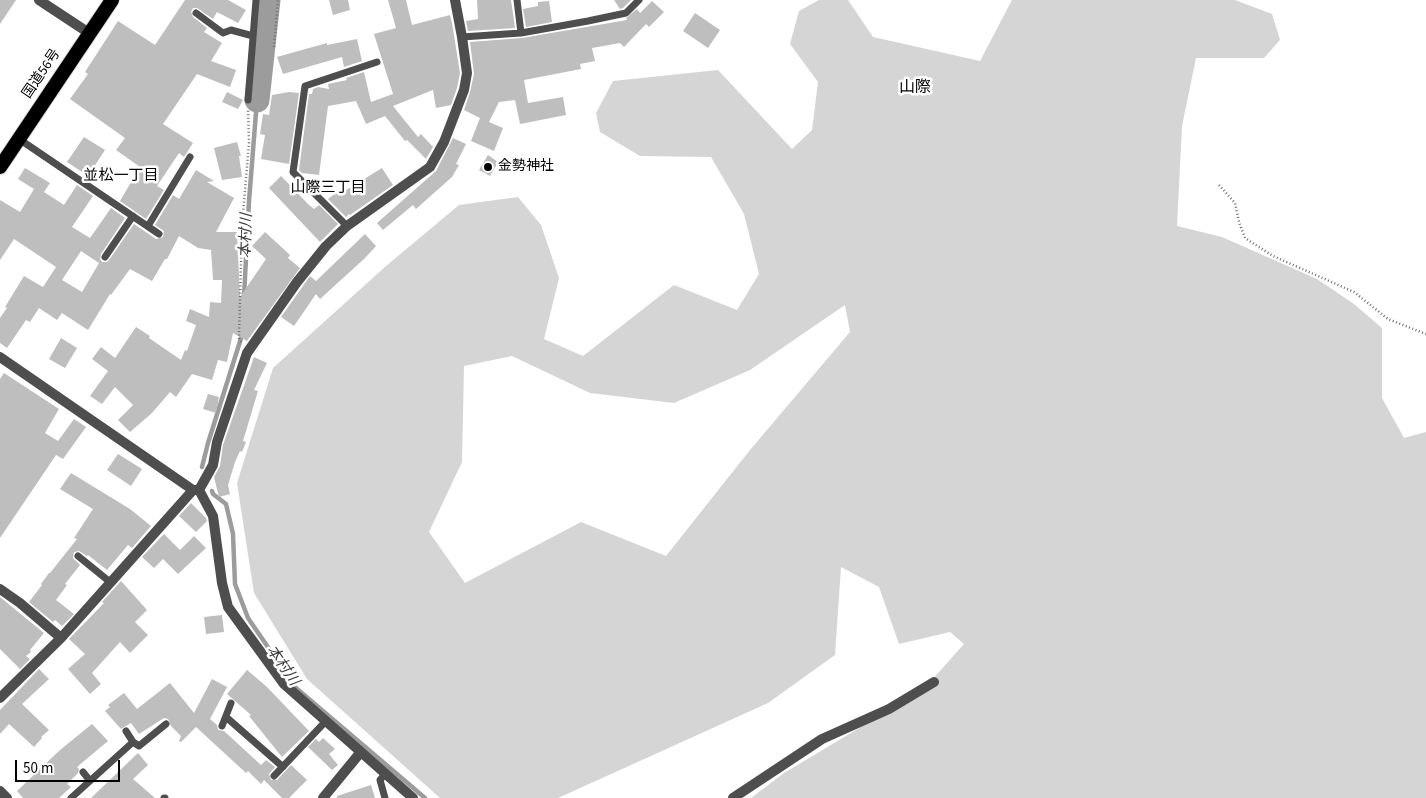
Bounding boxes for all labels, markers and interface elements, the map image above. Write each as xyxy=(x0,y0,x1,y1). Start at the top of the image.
street label: 国道56号 xyxy=(19,46,65,102)
district label: 山際 xyxy=(899,78,931,98)
place label: 金勢神社 xyxy=(498,159,554,175)
marker: 金勢神社 xyxy=(482,161,494,173)
district label: 並松一丁目 xyxy=(84,168,158,186)
district label: 山際三丁目 xyxy=(291,180,365,198)
water label: 本村川 xyxy=(237,213,257,259)
water label: 本村川 xyxy=(262,642,302,690)
scale bar xyxy=(18,750,122,782)
text: 50 m xyxy=(23,758,53,779)

